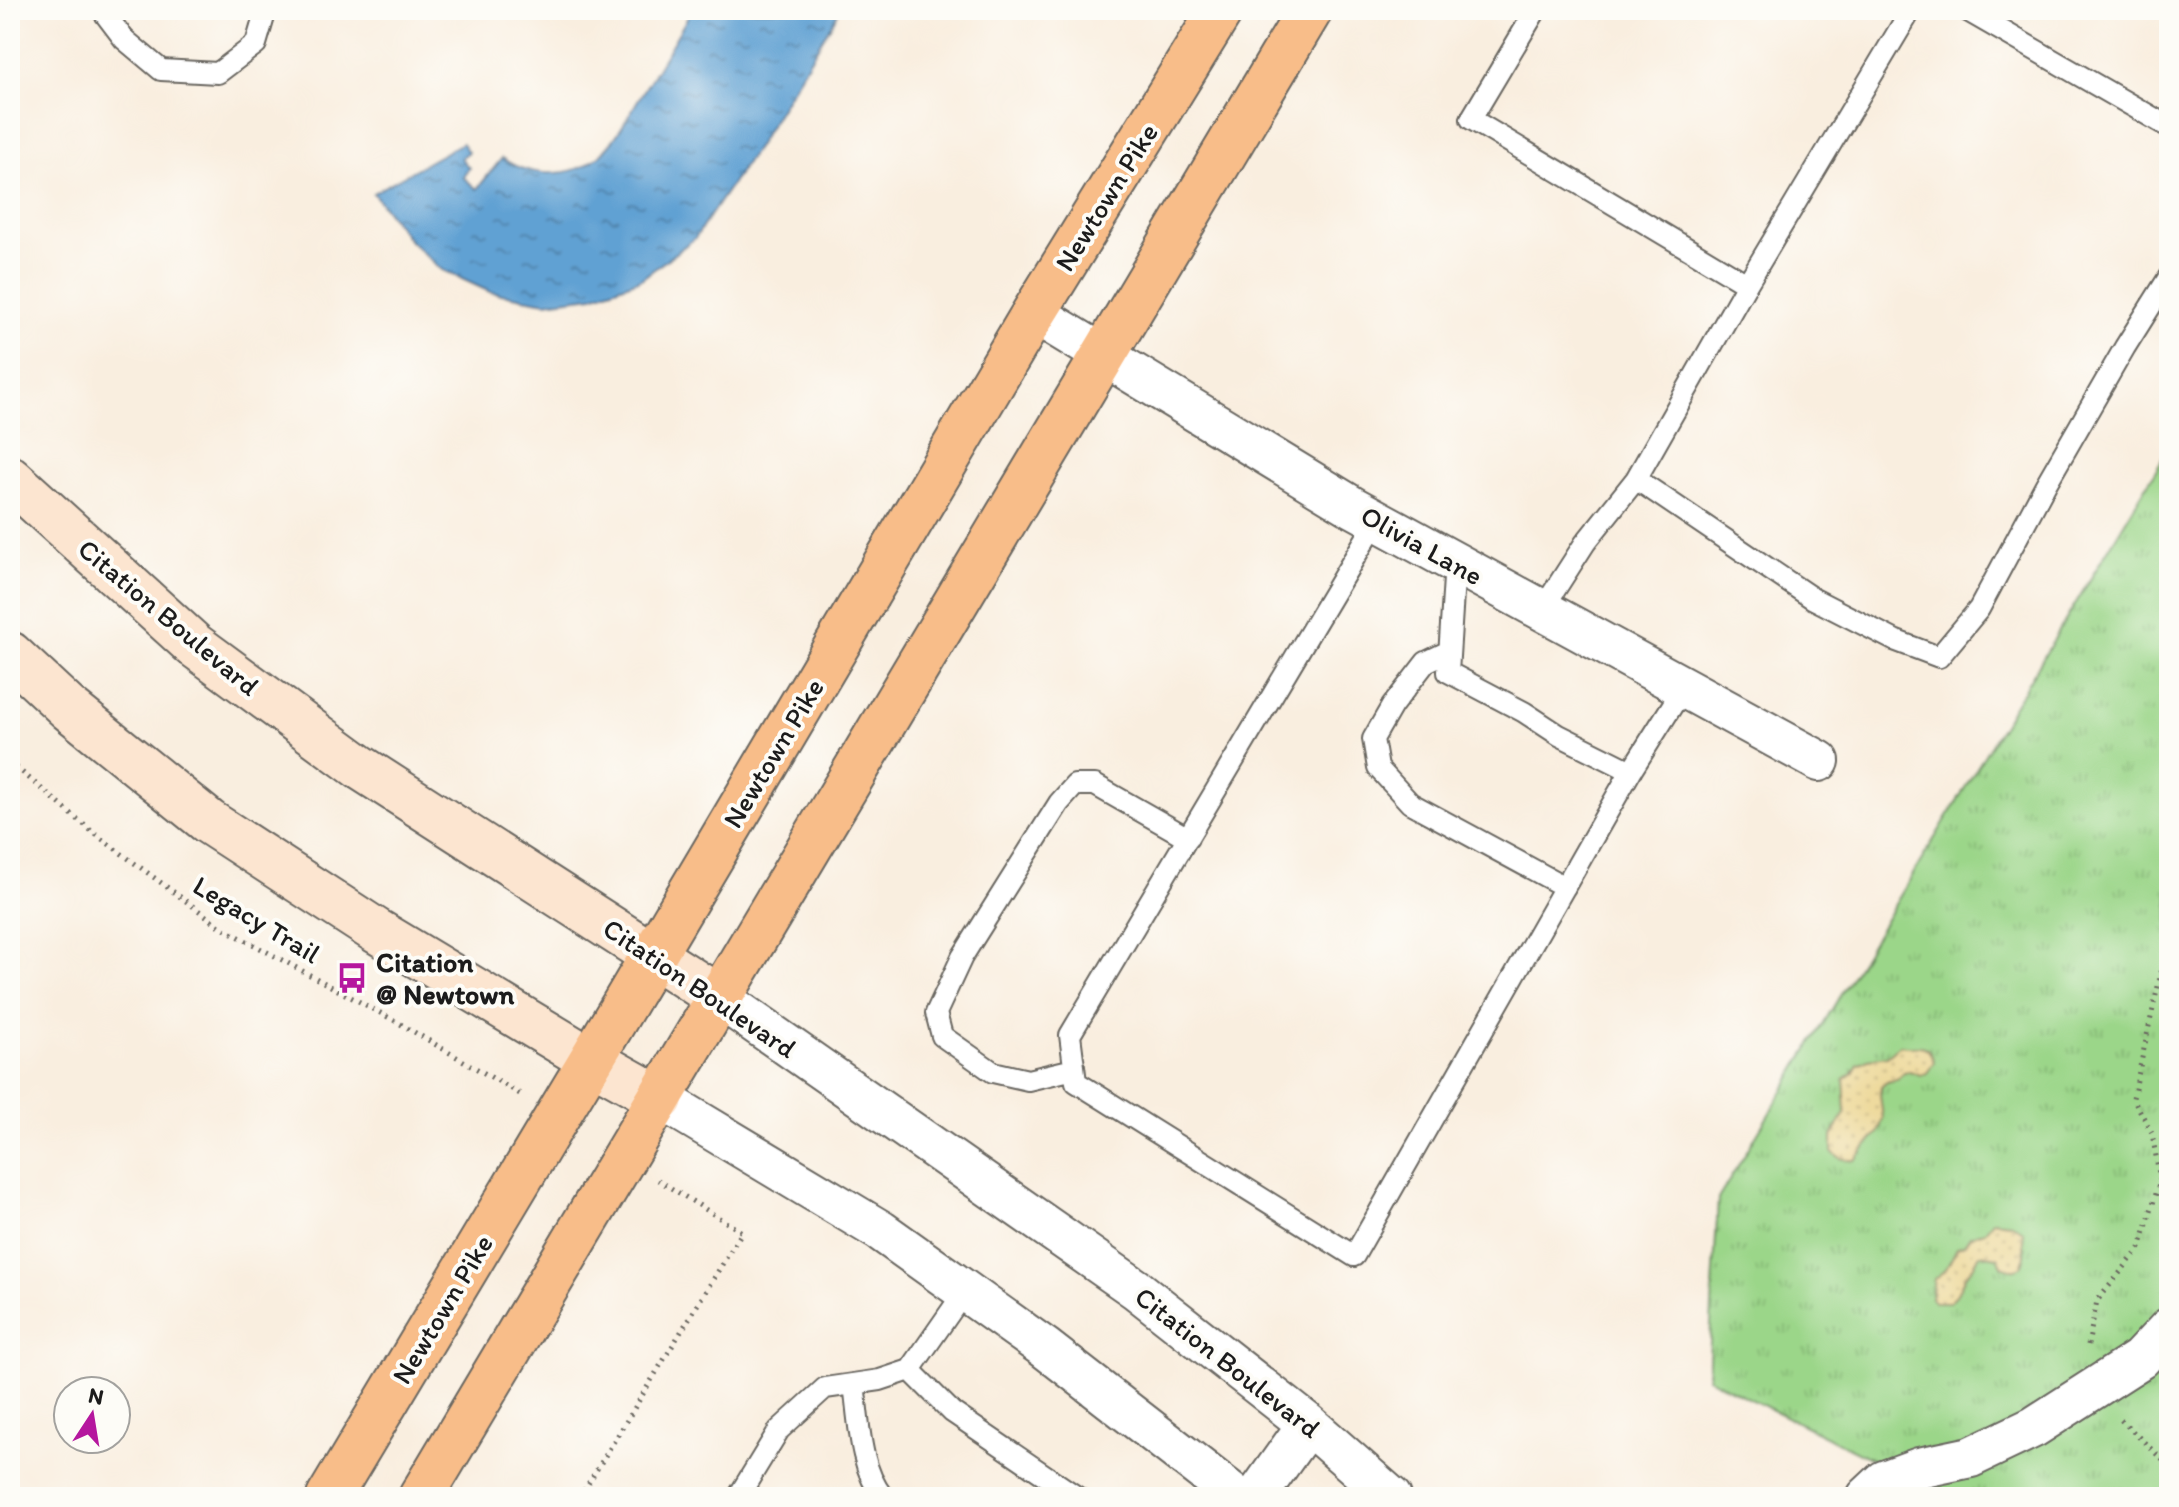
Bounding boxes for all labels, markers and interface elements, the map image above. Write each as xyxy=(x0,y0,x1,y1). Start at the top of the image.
street label: Newtown Pike xyxy=(1047,117,1165,277)
street label: Olivia Lane xyxy=(1355,498,1489,592)
street label: Citation Boulevard xyxy=(71,531,267,703)
street label: Newtown Pike xyxy=(715,672,831,834)
street label: Legacy Trail xyxy=(187,868,327,970)
street label: Citation Boulevard xyxy=(597,911,804,1066)
place label: Citation @ Newtown xyxy=(376,945,514,1011)
bus stop icon: Citation @ Newtown xyxy=(335,961,369,995)
street label: Newtown Pike xyxy=(384,1228,500,1390)
street label: Citation Boulevard xyxy=(1128,1279,1328,1445)
north arrow xyxy=(52,1375,132,1455)
text: N xyxy=(86,1381,106,1411)

